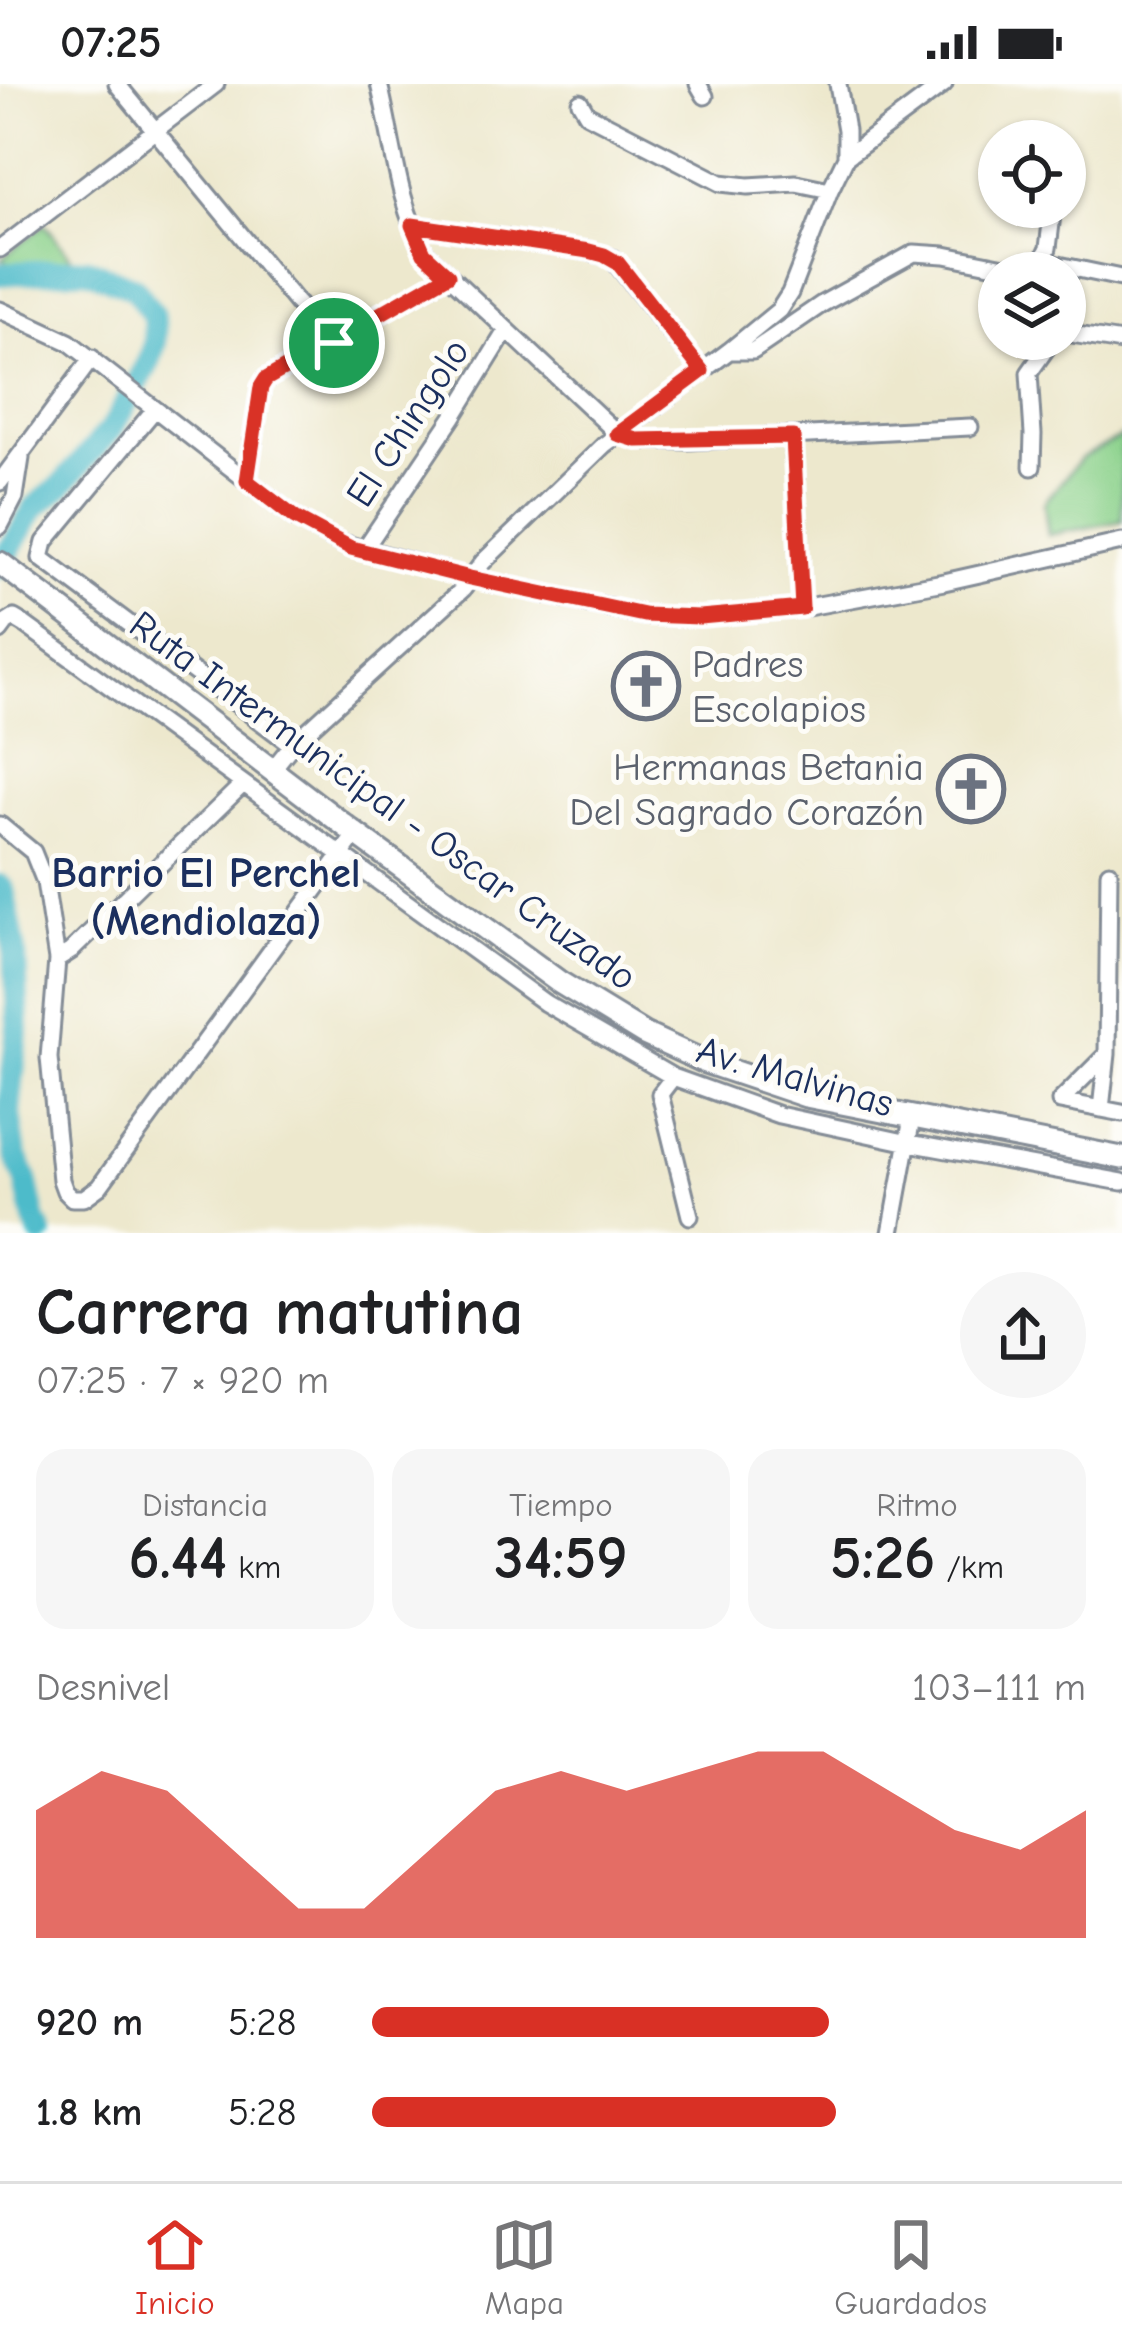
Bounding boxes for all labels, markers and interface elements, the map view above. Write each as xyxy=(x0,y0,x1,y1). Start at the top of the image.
text: 07:25 xyxy=(60,16,162,68)
map controls xyxy=(978,120,1086,360)
button: locate xyxy=(978,120,1086,228)
button: layers xyxy=(978,252,1086,360)
pin xyxy=(283,292,385,394)
icon: arrive xyxy=(301,310,367,376)
street label: El Chingolo xyxy=(337,331,479,515)
street label: Ruta Intermunicipal - Oscar Cruzado xyxy=(121,602,645,1000)
place label: Padres Escolapios xyxy=(692,642,866,732)
church icon: Padres Escolapios xyxy=(611,651,681,721)
place label: Hermanas Betania Del Sagrado Corazón xyxy=(569,745,924,835)
church icon: Hermanas Betania Del Sagrado Corazón xyxy=(936,754,1006,824)
district label: Barrio El Perchel (Mendiolaza) xyxy=(51,849,361,946)
street label: Av. Malvinas xyxy=(692,1027,898,1127)
button: share xyxy=(960,1272,1086,1398)
text: Carrera matutina xyxy=(36,1275,523,1351)
text: 07:25 · 7 × 920 m xyxy=(36,1358,329,1403)
text: Distancia xyxy=(142,1486,268,1524)
text: Tiempo xyxy=(509,1486,613,1524)
text: Ritmo xyxy=(876,1486,958,1524)
text: 6.44 xyxy=(129,1524,227,1593)
text: 34:59 xyxy=(494,1524,628,1593)
text: 5:26 xyxy=(830,1524,935,1593)
text: km xyxy=(227,1548,281,1586)
text: /km xyxy=(935,1548,1004,1586)
text: Desnivel xyxy=(36,1665,170,1710)
text: 103–111 m xyxy=(912,1665,1086,1710)
text: 920 m xyxy=(36,2000,143,2045)
text: 5:28 xyxy=(228,2000,297,2045)
text: 1.8 km xyxy=(36,2090,142,2135)
text: 5:28 xyxy=(228,2090,297,2135)
tab: Inicio xyxy=(135,2212,215,2322)
tab: Mapa xyxy=(485,2212,564,2322)
tab: Guardados xyxy=(834,2212,987,2322)

